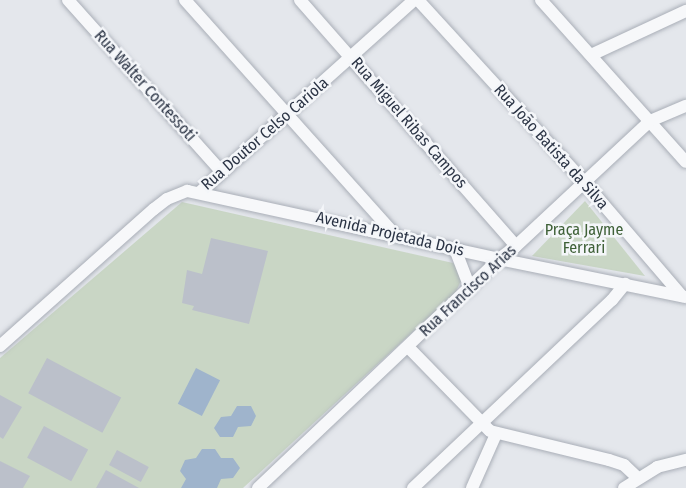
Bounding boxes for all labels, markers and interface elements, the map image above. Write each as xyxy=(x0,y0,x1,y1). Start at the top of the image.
street label: Rua Walter Contessoti xyxy=(90,26,200,146)
street label: Rua Miguel Ribas Campos xyxy=(347,54,471,192)
street label: Rua Doutor Celso Cariola xyxy=(197,74,333,194)
street label: Rua João Batista da Silva xyxy=(490,80,612,214)
street label: Avenida Projetada Dois xyxy=(314,208,466,260)
park label: Praça Jayme Ferrari xyxy=(545,220,623,258)
street label: Rua Francisco Arias xyxy=(416,241,520,341)

